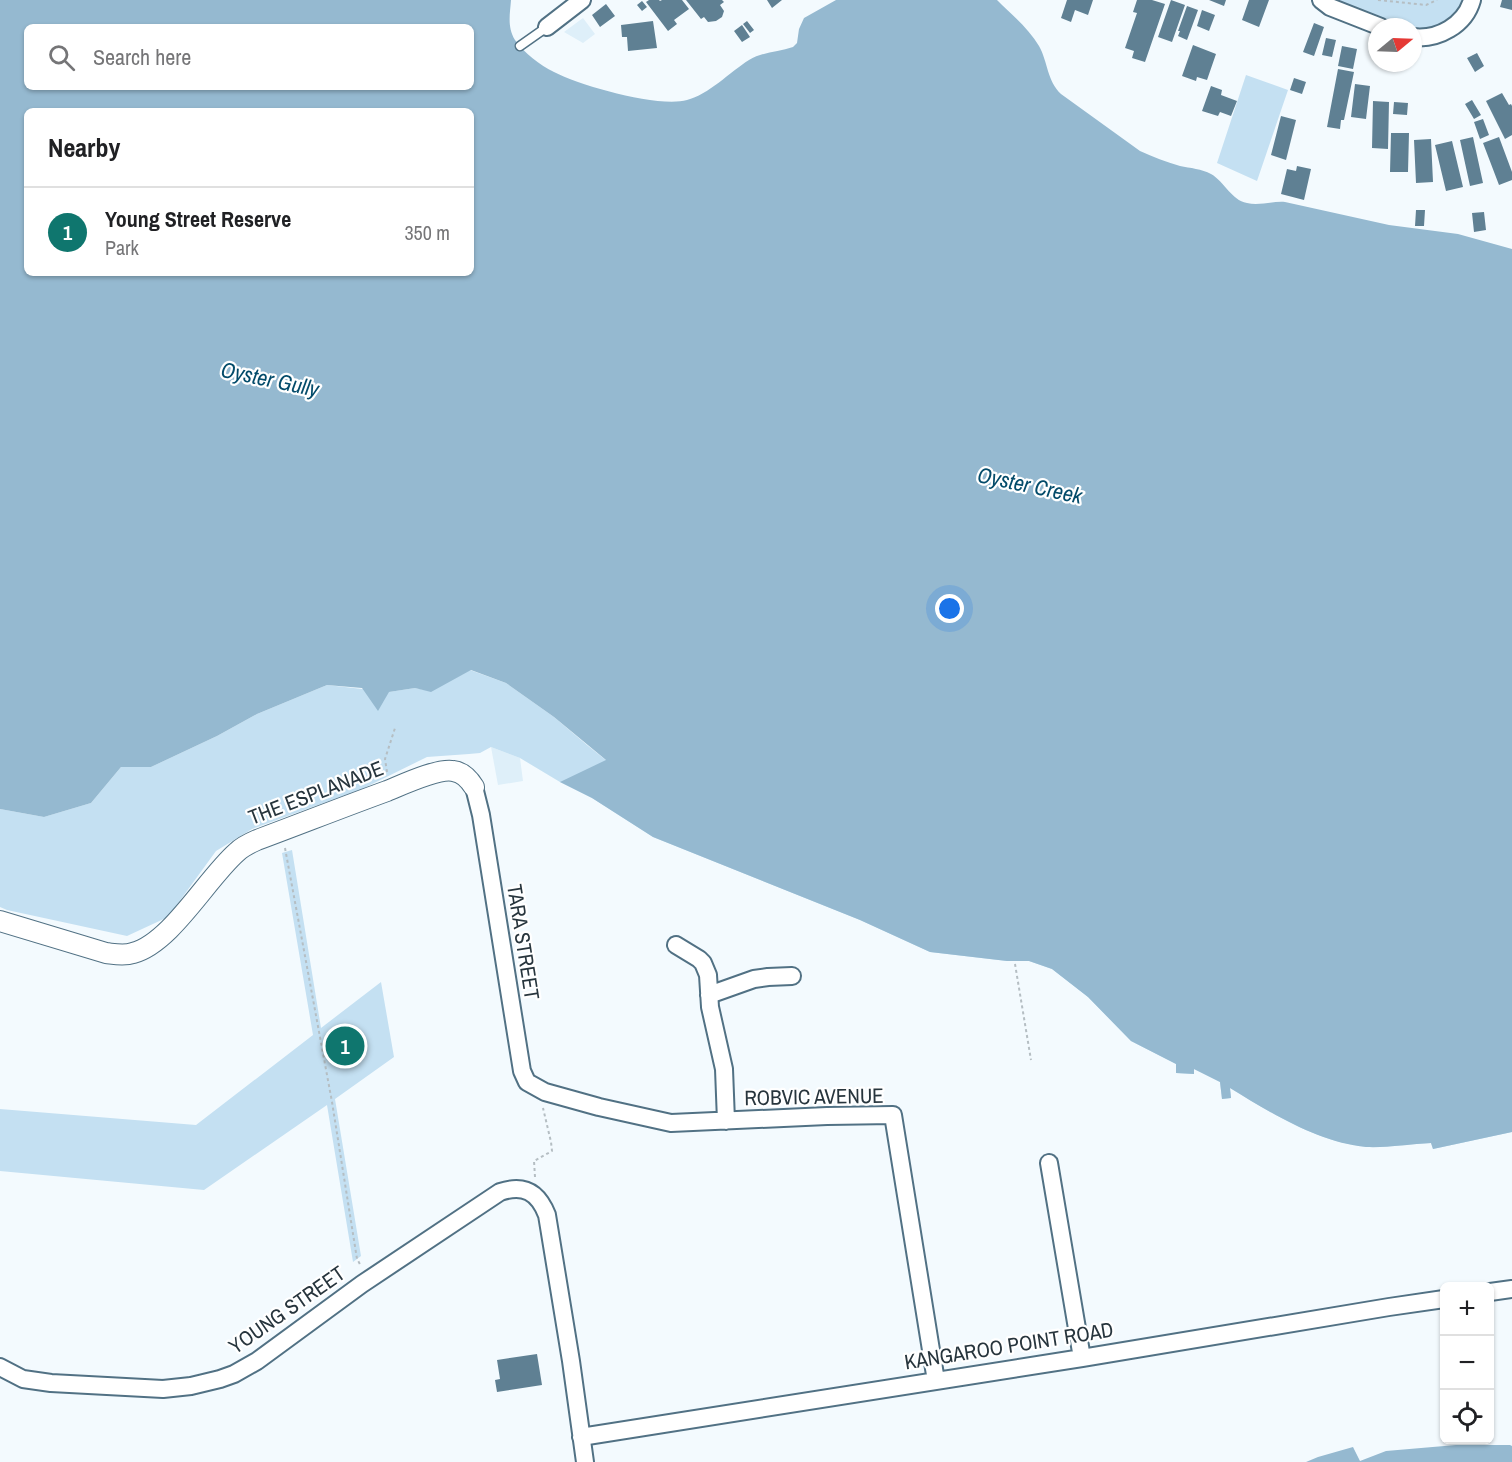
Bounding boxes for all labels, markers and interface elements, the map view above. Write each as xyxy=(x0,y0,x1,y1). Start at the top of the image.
north arrow xyxy=(1368,18,1422,72)
search box xyxy=(24,24,474,90)
icon: search xyxy=(45,41,78,74)
text: Search here xyxy=(93,42,191,72)
text: Nearby xyxy=(48,130,120,165)
text: Young Street Reserve xyxy=(105,204,291,234)
text: 1 xyxy=(63,219,72,246)
text: 350 m xyxy=(404,219,450,246)
text: Park xyxy=(105,234,139,261)
water label: Oyster Gully xyxy=(218,354,323,404)
water label: Oyster Creek xyxy=(975,459,1086,511)
your location xyxy=(935,594,964,623)
street label: THE ESPLANADE xyxy=(244,753,388,832)
street label: TARA STREET xyxy=(500,882,547,1002)
pin: 1 xyxy=(326,1024,364,1068)
street label: ROBVIC AVENUE xyxy=(744,1081,884,1112)
street label: YOUNG STREET xyxy=(223,1258,351,1360)
map controls xyxy=(1440,1282,1494,1444)
button: + xyxy=(1440,1282,1494,1336)
street label: KANGAROO POINT ROAD xyxy=(902,1315,1115,1376)
button: − xyxy=(1440,1336,1494,1390)
button: locate xyxy=(1440,1390,1494,1444)

